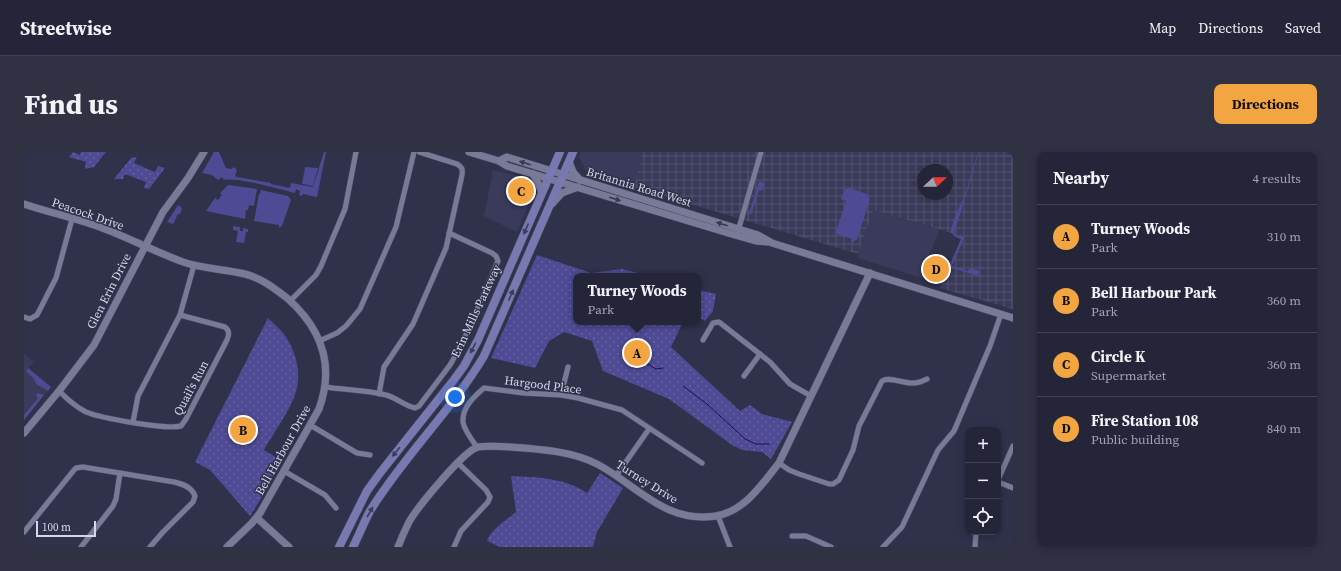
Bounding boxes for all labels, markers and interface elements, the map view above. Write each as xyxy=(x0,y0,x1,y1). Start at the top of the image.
text: Streetwise xyxy=(20,15,112,41)
text: Map xyxy=(1149,18,1176,38)
text: Directions xyxy=(1198,18,1263,38)
text: Saved xyxy=(1285,18,1321,38)
button: Directions xyxy=(1214,84,1317,124)
text: Find us xyxy=(24,85,118,123)
one-way arrow xyxy=(518,160,530,166)
street label: Britannia Road West xyxy=(585,163,693,211)
north arrow xyxy=(917,164,953,200)
text: Nearby xyxy=(1053,166,1109,190)
text: 4 results xyxy=(1253,170,1301,187)
pin: C xyxy=(508,176,534,206)
street label: Peacock Drive xyxy=(50,194,126,234)
one-way arrow xyxy=(610,196,622,202)
text: Turney Woods xyxy=(1091,218,1190,239)
one-way arrow xyxy=(716,221,728,227)
one-way arrow xyxy=(523,224,529,235)
text: A xyxy=(1062,228,1070,245)
text: 310 m xyxy=(1267,228,1301,245)
text: Park xyxy=(1091,239,1118,256)
street label: Glen Erin Drive xyxy=(83,250,135,332)
pin: D xyxy=(923,254,949,284)
street label: Erin Mills Parkway xyxy=(447,261,505,360)
popup xyxy=(573,273,701,325)
text: Turney Woods xyxy=(587,280,687,301)
text: Bell Harbour Park xyxy=(1091,282,1217,303)
one-way arrow xyxy=(508,289,514,301)
text: B xyxy=(1062,292,1070,309)
text: 360 m xyxy=(1267,292,1301,309)
text: Park xyxy=(587,301,614,318)
text: Park xyxy=(1091,303,1118,320)
pin: A xyxy=(624,338,650,368)
one-way arrow xyxy=(470,342,477,354)
text: Circle K xyxy=(1091,346,1145,367)
text: C xyxy=(1062,356,1070,373)
text: 360 m xyxy=(1267,356,1301,373)
street label: Quail's Run xyxy=(170,358,212,418)
text: Supermarket xyxy=(1091,367,1166,384)
street label: Hargood Place xyxy=(503,372,583,398)
your location xyxy=(445,387,465,407)
street label: Bell Harbour Drive xyxy=(252,402,314,498)
text: Fire Station 108 xyxy=(1091,410,1199,431)
pin: B xyxy=(230,415,256,445)
text: D xyxy=(1061,420,1071,437)
text: 840 m xyxy=(1267,420,1301,437)
map controls xyxy=(965,427,1001,535)
button: + xyxy=(965,427,1001,463)
text: Public building xyxy=(1091,431,1179,448)
one-way arrow xyxy=(392,447,401,458)
street label: Turney Drive xyxy=(613,457,681,507)
button: − xyxy=(965,463,1001,499)
button: locate xyxy=(965,499,1001,535)
one-way arrow xyxy=(367,506,374,518)
scale bar xyxy=(36,519,96,538)
text: 100 m xyxy=(42,520,71,535)

